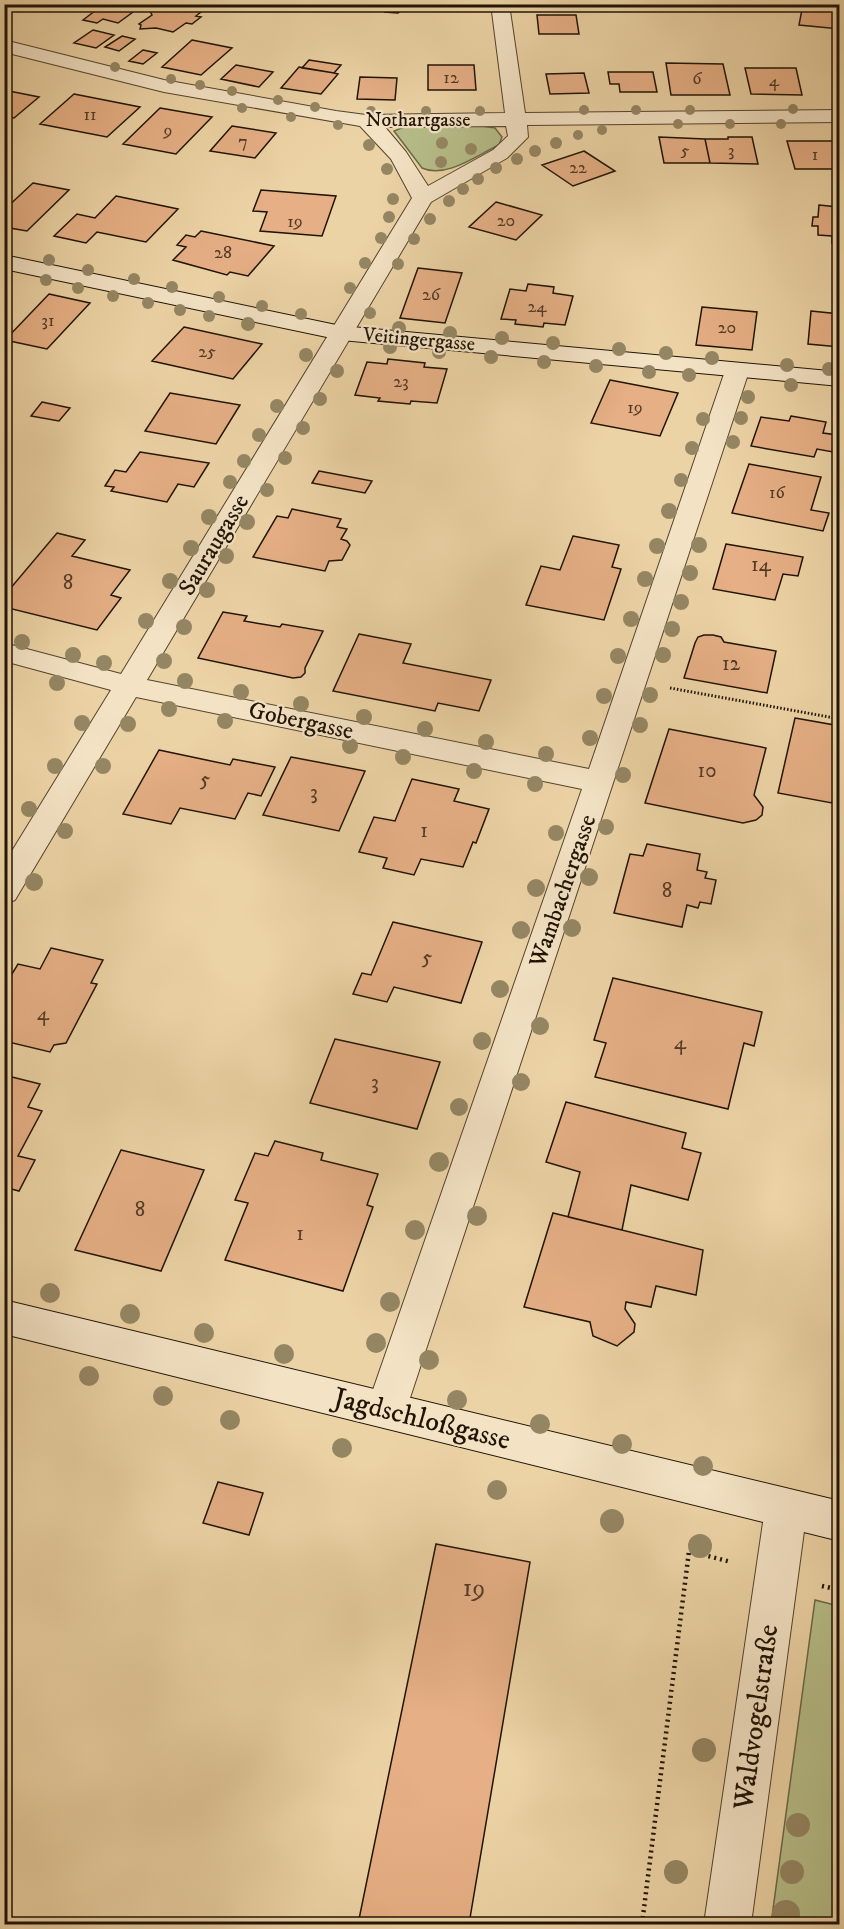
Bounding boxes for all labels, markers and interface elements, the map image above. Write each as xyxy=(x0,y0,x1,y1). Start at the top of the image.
house number: 12 xyxy=(443,67,459,89)
house number: 6 xyxy=(692,68,702,90)
house number: 4 xyxy=(769,70,780,92)
house number: 11 xyxy=(83,104,97,126)
street label: Nothartgasse xyxy=(366,108,470,133)
house number: 9 xyxy=(163,120,172,142)
house number: 7 xyxy=(238,131,248,153)
house number: 5 xyxy=(681,140,690,162)
house number: 3 xyxy=(728,140,734,162)
house number: 1 xyxy=(812,144,818,166)
house number: 22 xyxy=(569,157,587,179)
house number: 20 xyxy=(497,210,515,232)
house number: 19 xyxy=(287,211,303,233)
house number: 28 xyxy=(214,242,232,264)
house number: 26 xyxy=(422,284,441,306)
house number: 24 xyxy=(527,296,547,318)
house number: 31 xyxy=(41,310,55,332)
house number: 20 xyxy=(718,317,736,339)
street label: Veitingergasse xyxy=(361,323,476,357)
house number: 25 xyxy=(198,341,216,363)
house number: 23 xyxy=(393,371,409,393)
house number: 19 xyxy=(627,397,643,419)
house number: 16 xyxy=(769,482,786,504)
street label: Sauraugasse xyxy=(172,489,256,601)
house number: 14 xyxy=(751,552,772,578)
house number: 8 xyxy=(63,570,73,596)
house number: 12 xyxy=(722,651,741,677)
street label: Gobergasse xyxy=(246,695,356,747)
house number: 10 xyxy=(698,758,716,784)
house number: 5 xyxy=(200,767,210,793)
house number: 3 xyxy=(310,780,318,806)
street label: Wambachergasse xyxy=(522,811,603,972)
house number: 1 xyxy=(420,818,428,844)
house number: 8 xyxy=(662,878,672,904)
house number: 5 xyxy=(422,945,432,971)
house number: 4 xyxy=(37,1001,50,1027)
house number: 4 xyxy=(674,1030,687,1056)
house number: 3 xyxy=(371,1070,379,1096)
house number: 8 xyxy=(135,1197,145,1223)
house number: 1 xyxy=(296,1221,304,1247)
street label: Jagdschloßgasse xyxy=(327,1379,514,1458)
house number: 19 xyxy=(463,1572,485,1605)
street label: Waldvogelstraße xyxy=(726,1622,786,1813)

